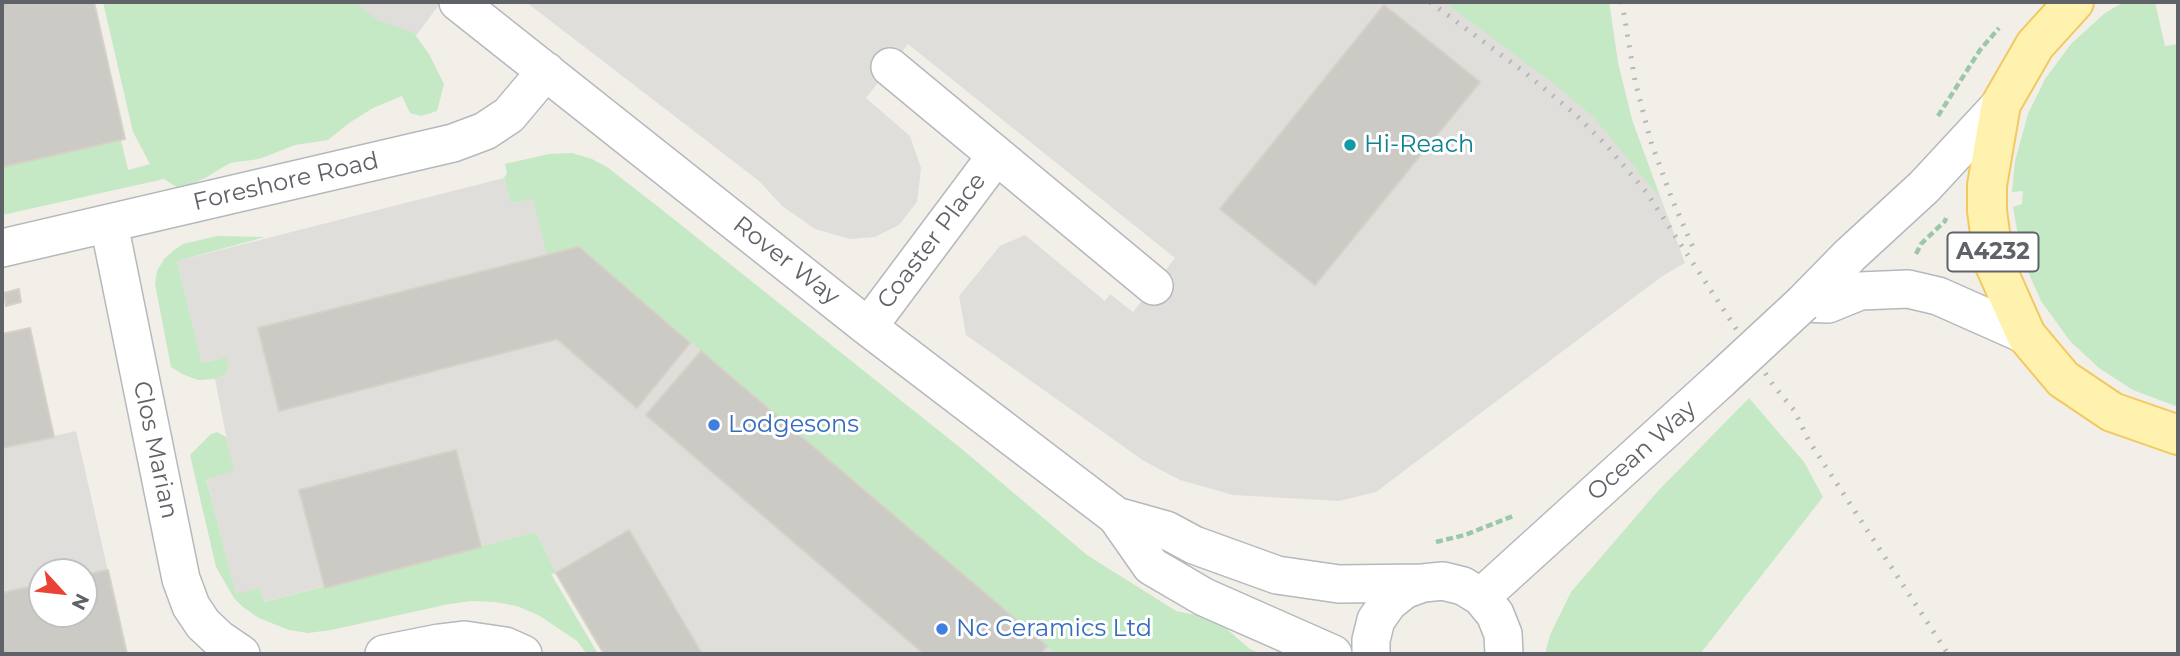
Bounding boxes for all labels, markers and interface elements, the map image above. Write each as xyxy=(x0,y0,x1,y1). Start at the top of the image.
place label: Hi-Reach xyxy=(1364,131,1474,159)
marker: Hi-Reach xyxy=(1342,137,1358,153)
street label: Foreshore Road xyxy=(190,147,382,217)
street label: Coaster Place xyxy=(872,167,992,315)
street label: Rover Way xyxy=(727,211,845,311)
road number: A4232 xyxy=(1948,232,2038,272)
street label: Clos Marian xyxy=(126,379,184,521)
street label: Ocean Way xyxy=(1582,395,1702,507)
place label: Lodgesons xyxy=(728,411,859,439)
marker: Lodgesons xyxy=(706,417,722,433)
north arrow xyxy=(28,558,98,628)
text: N xyxy=(67,590,94,614)
place label: Nc Ceramics Ltd xyxy=(956,615,1152,643)
marker: Nc Ceramics Ltd xyxy=(934,621,950,637)

